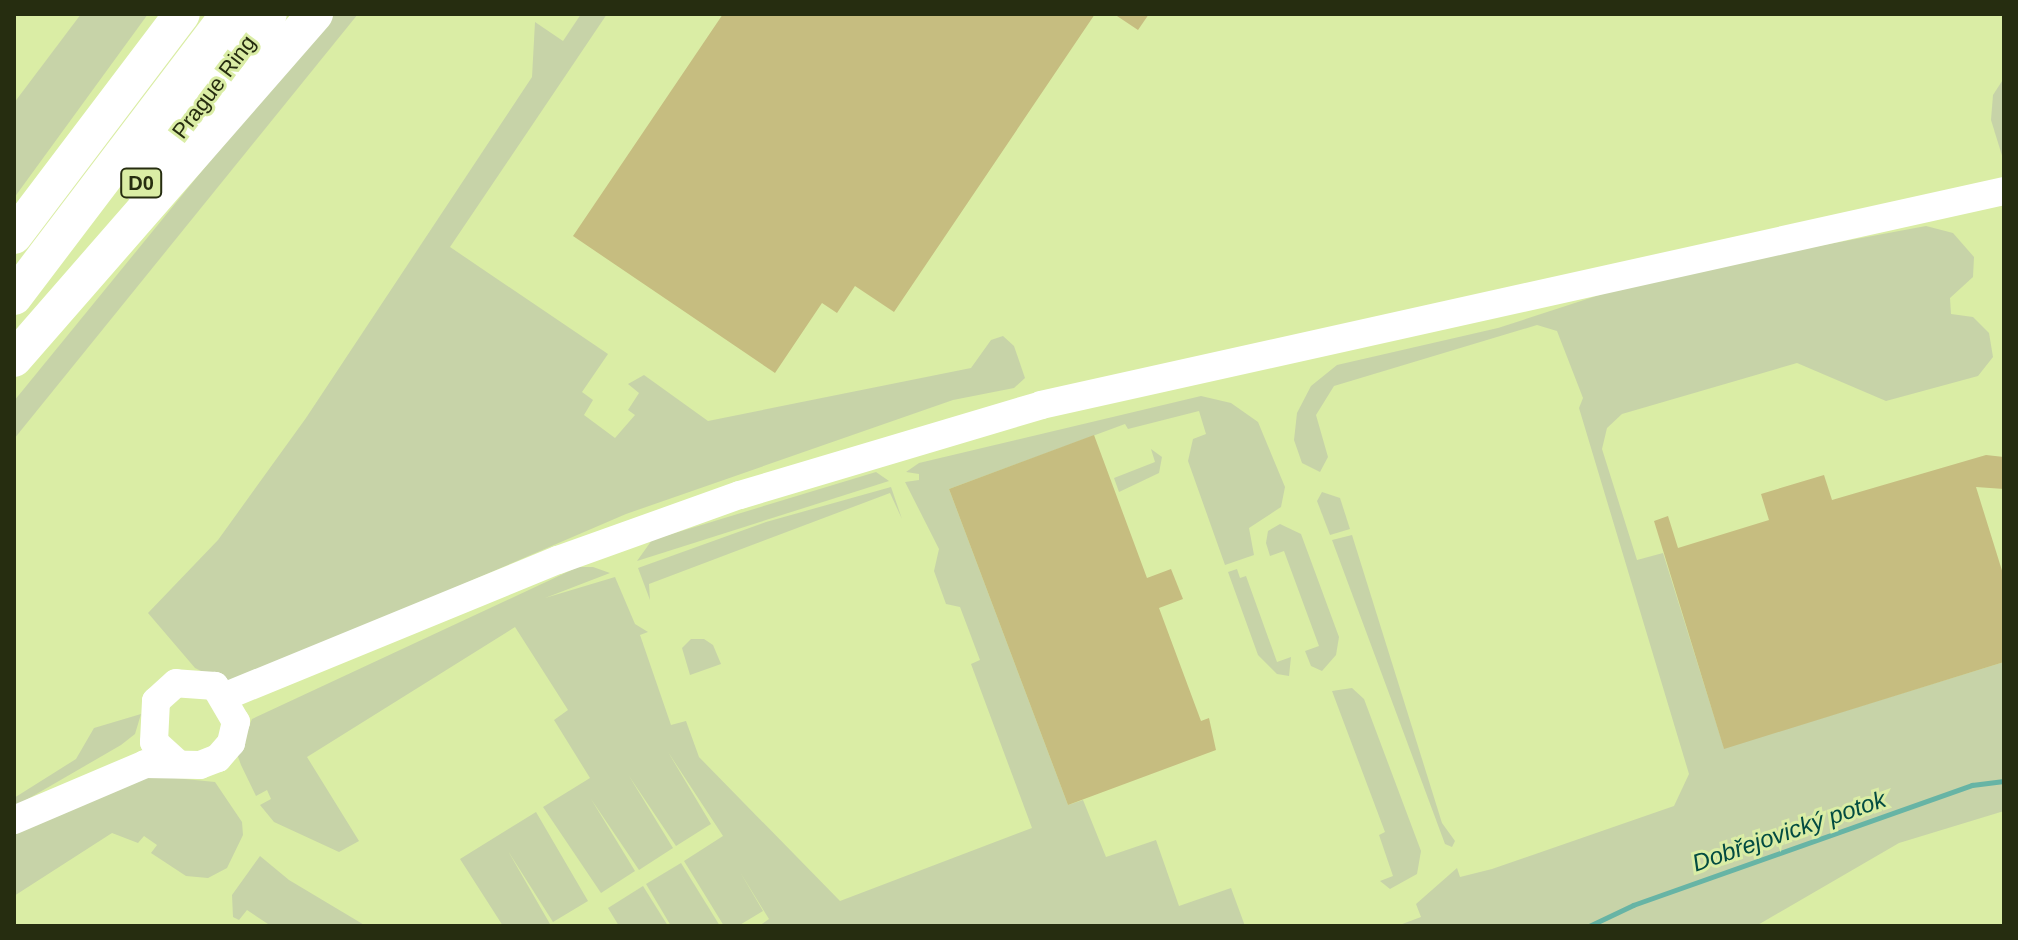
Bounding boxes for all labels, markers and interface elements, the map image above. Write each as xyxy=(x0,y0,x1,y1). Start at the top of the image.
street label: Prague Ring xyxy=(167,30,261,144)
road number: D0 xyxy=(119,167,163,199)
water label: Dobřejovický potok xyxy=(1688,784,1890,878)

